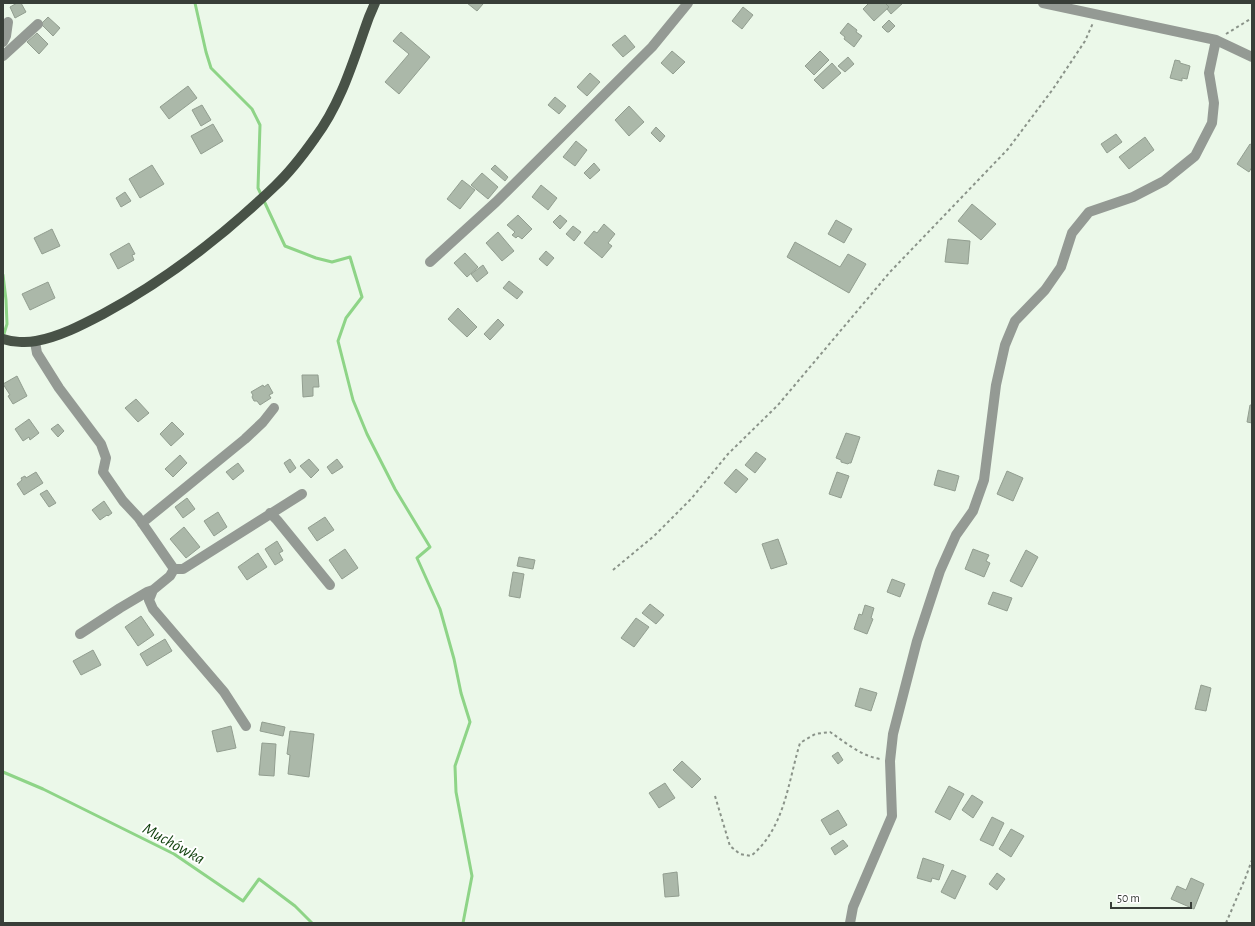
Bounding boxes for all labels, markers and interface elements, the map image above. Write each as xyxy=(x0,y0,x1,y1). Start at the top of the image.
water label: Muchówka xyxy=(140,820,207,867)
scale bar xyxy=(1111,884,1191,910)
text: 50 m xyxy=(1117,892,1140,904)

